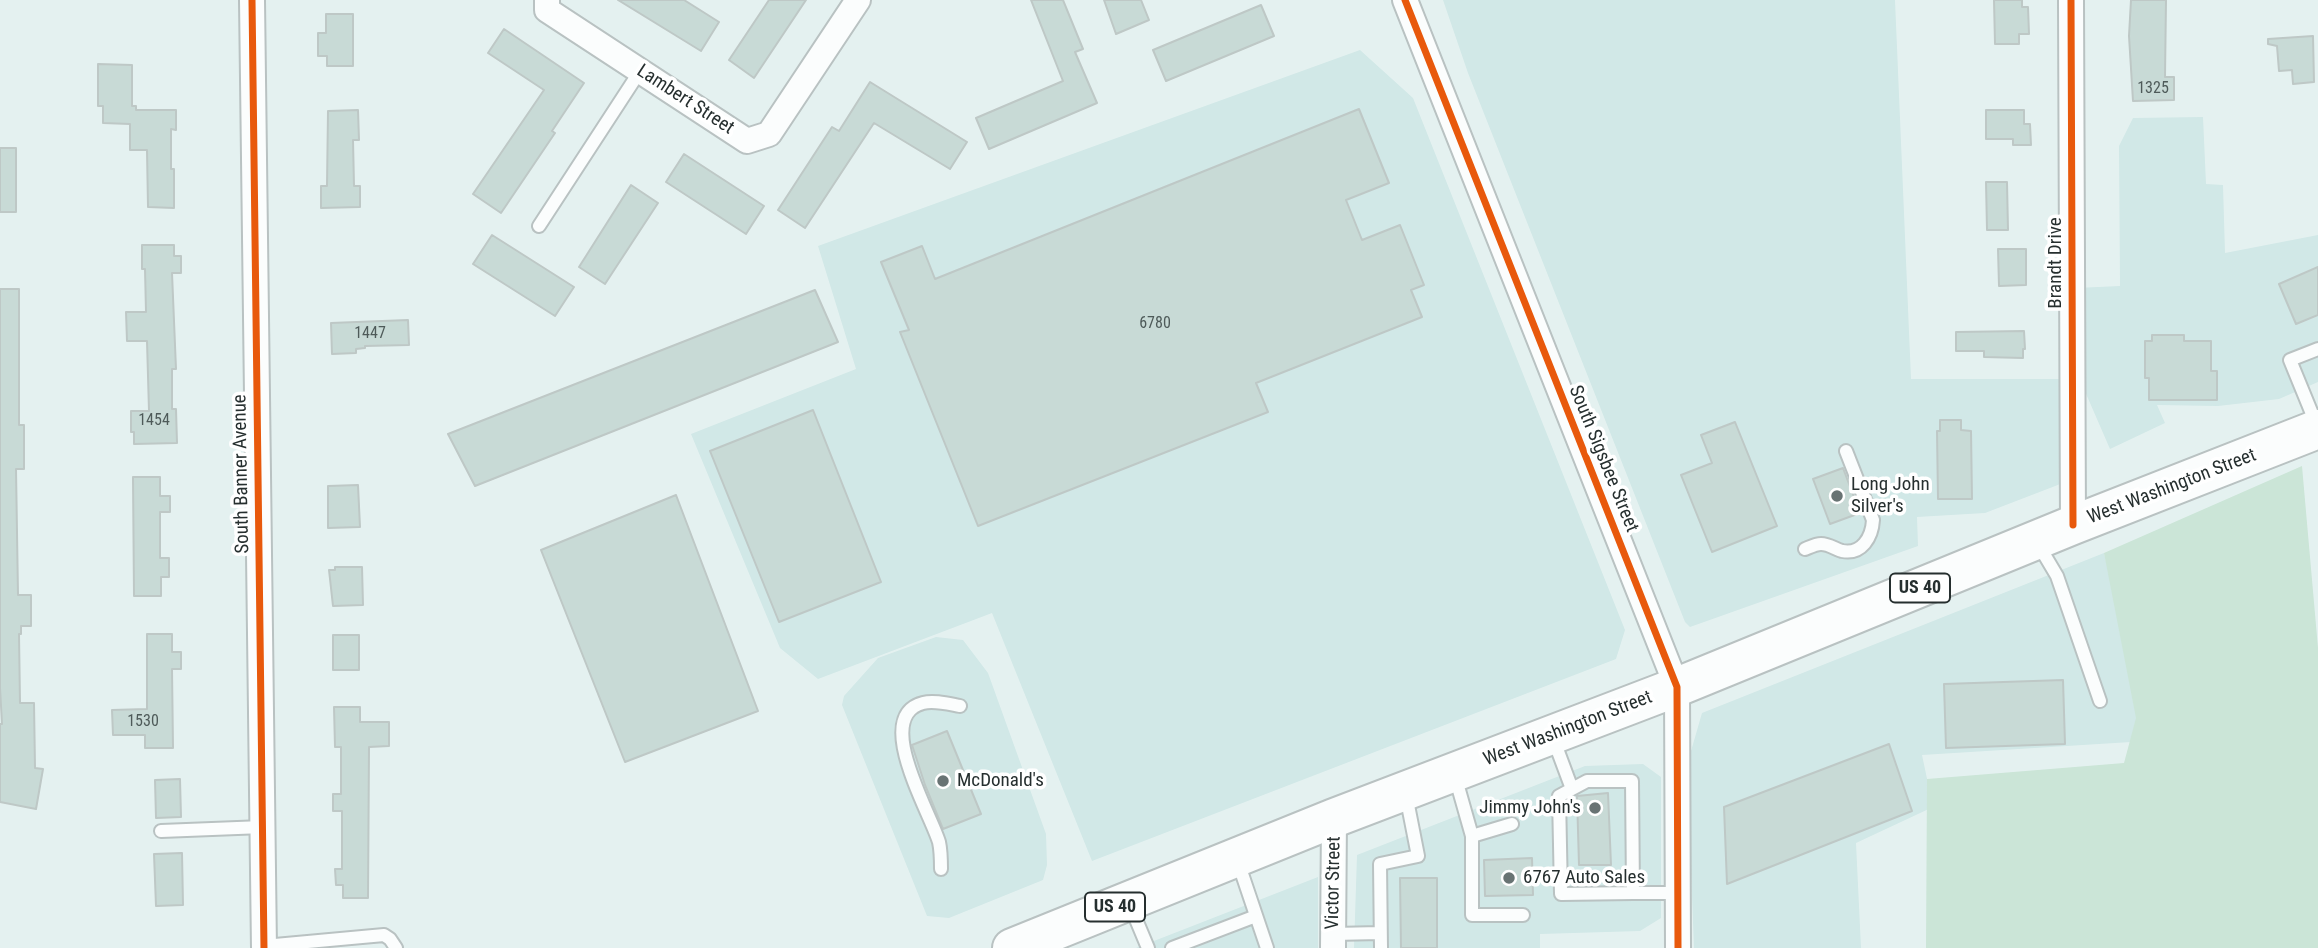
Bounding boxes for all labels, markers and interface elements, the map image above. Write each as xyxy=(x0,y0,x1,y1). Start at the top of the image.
street label: Lambert Street xyxy=(632,60,738,140)
house number: 1325 xyxy=(2137,79,2169,99)
street label: Brandt Drive xyxy=(2045,217,2067,309)
house number: 6780 xyxy=(1139,314,1171,334)
house number: 1447 xyxy=(354,324,386,344)
street label: South Sigsbee Street xyxy=(1563,382,1643,536)
street label: South Banner Avenue xyxy=(229,394,255,554)
house number: 1454 xyxy=(138,411,170,431)
street label: West Washington Street xyxy=(2084,444,2260,530)
place label: Long John Silver's xyxy=(1851,474,1930,518)
marker: Long John Silver's xyxy=(1829,488,1845,504)
road number: US 40 xyxy=(1890,574,1950,602)
street label: West Washington Street xyxy=(1480,686,1656,772)
house number: 1530 xyxy=(127,712,159,732)
place label: McDonald's xyxy=(957,770,1044,792)
marker: McDonald's xyxy=(935,773,951,789)
place label: Jimmy John's xyxy=(1479,797,1581,819)
marker: Jimmy John's xyxy=(1587,800,1603,816)
street label: Victor Street xyxy=(1322,836,1346,930)
place label: 6767 Auto Sales xyxy=(1523,867,1645,889)
marker: 6767 Auto Sales xyxy=(1501,870,1517,886)
road number: US 40 xyxy=(1085,893,1145,922)

